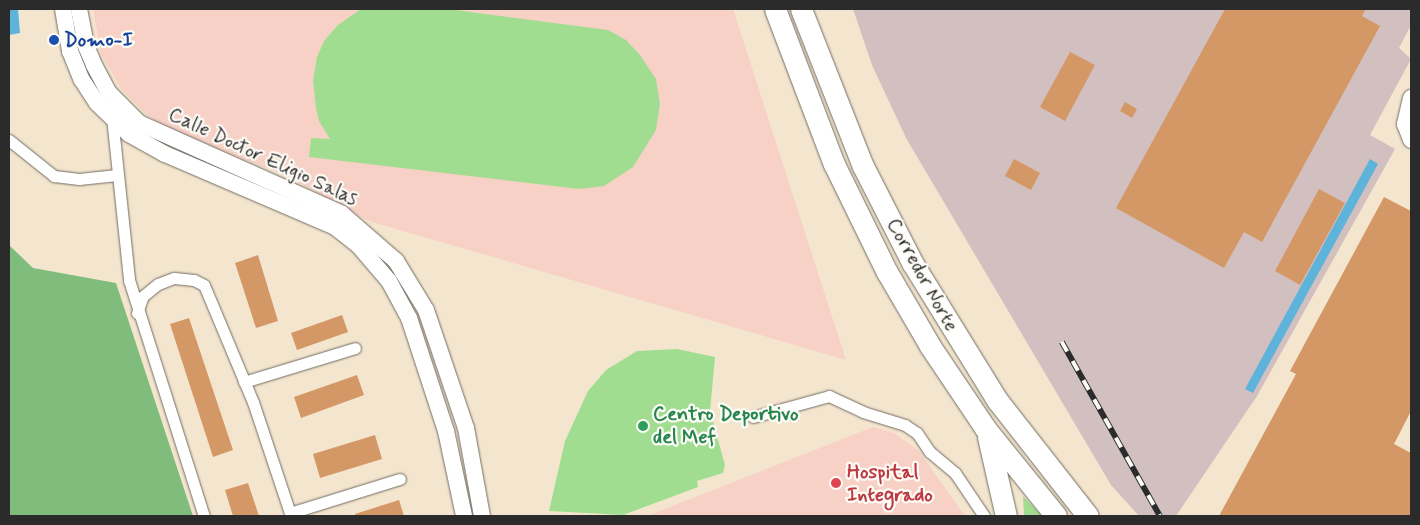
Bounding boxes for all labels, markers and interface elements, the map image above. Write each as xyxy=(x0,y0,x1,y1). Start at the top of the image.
place label: Domo-I xyxy=(64,28,133,52)
marker: Domo-I xyxy=(48,34,60,46)
street label: Calle Doctor Eligio Salas xyxy=(166,103,360,211)
street label: Corredor Norte xyxy=(880,213,964,337)
place label: Centro Deportivo del Mef xyxy=(653,402,798,449)
marker: Centro Deportivo del Mef xyxy=(637,420,649,432)
place label: Hospital Integrado xyxy=(847,460,933,507)
marker: Hospital Integrado xyxy=(829,476,843,490)

